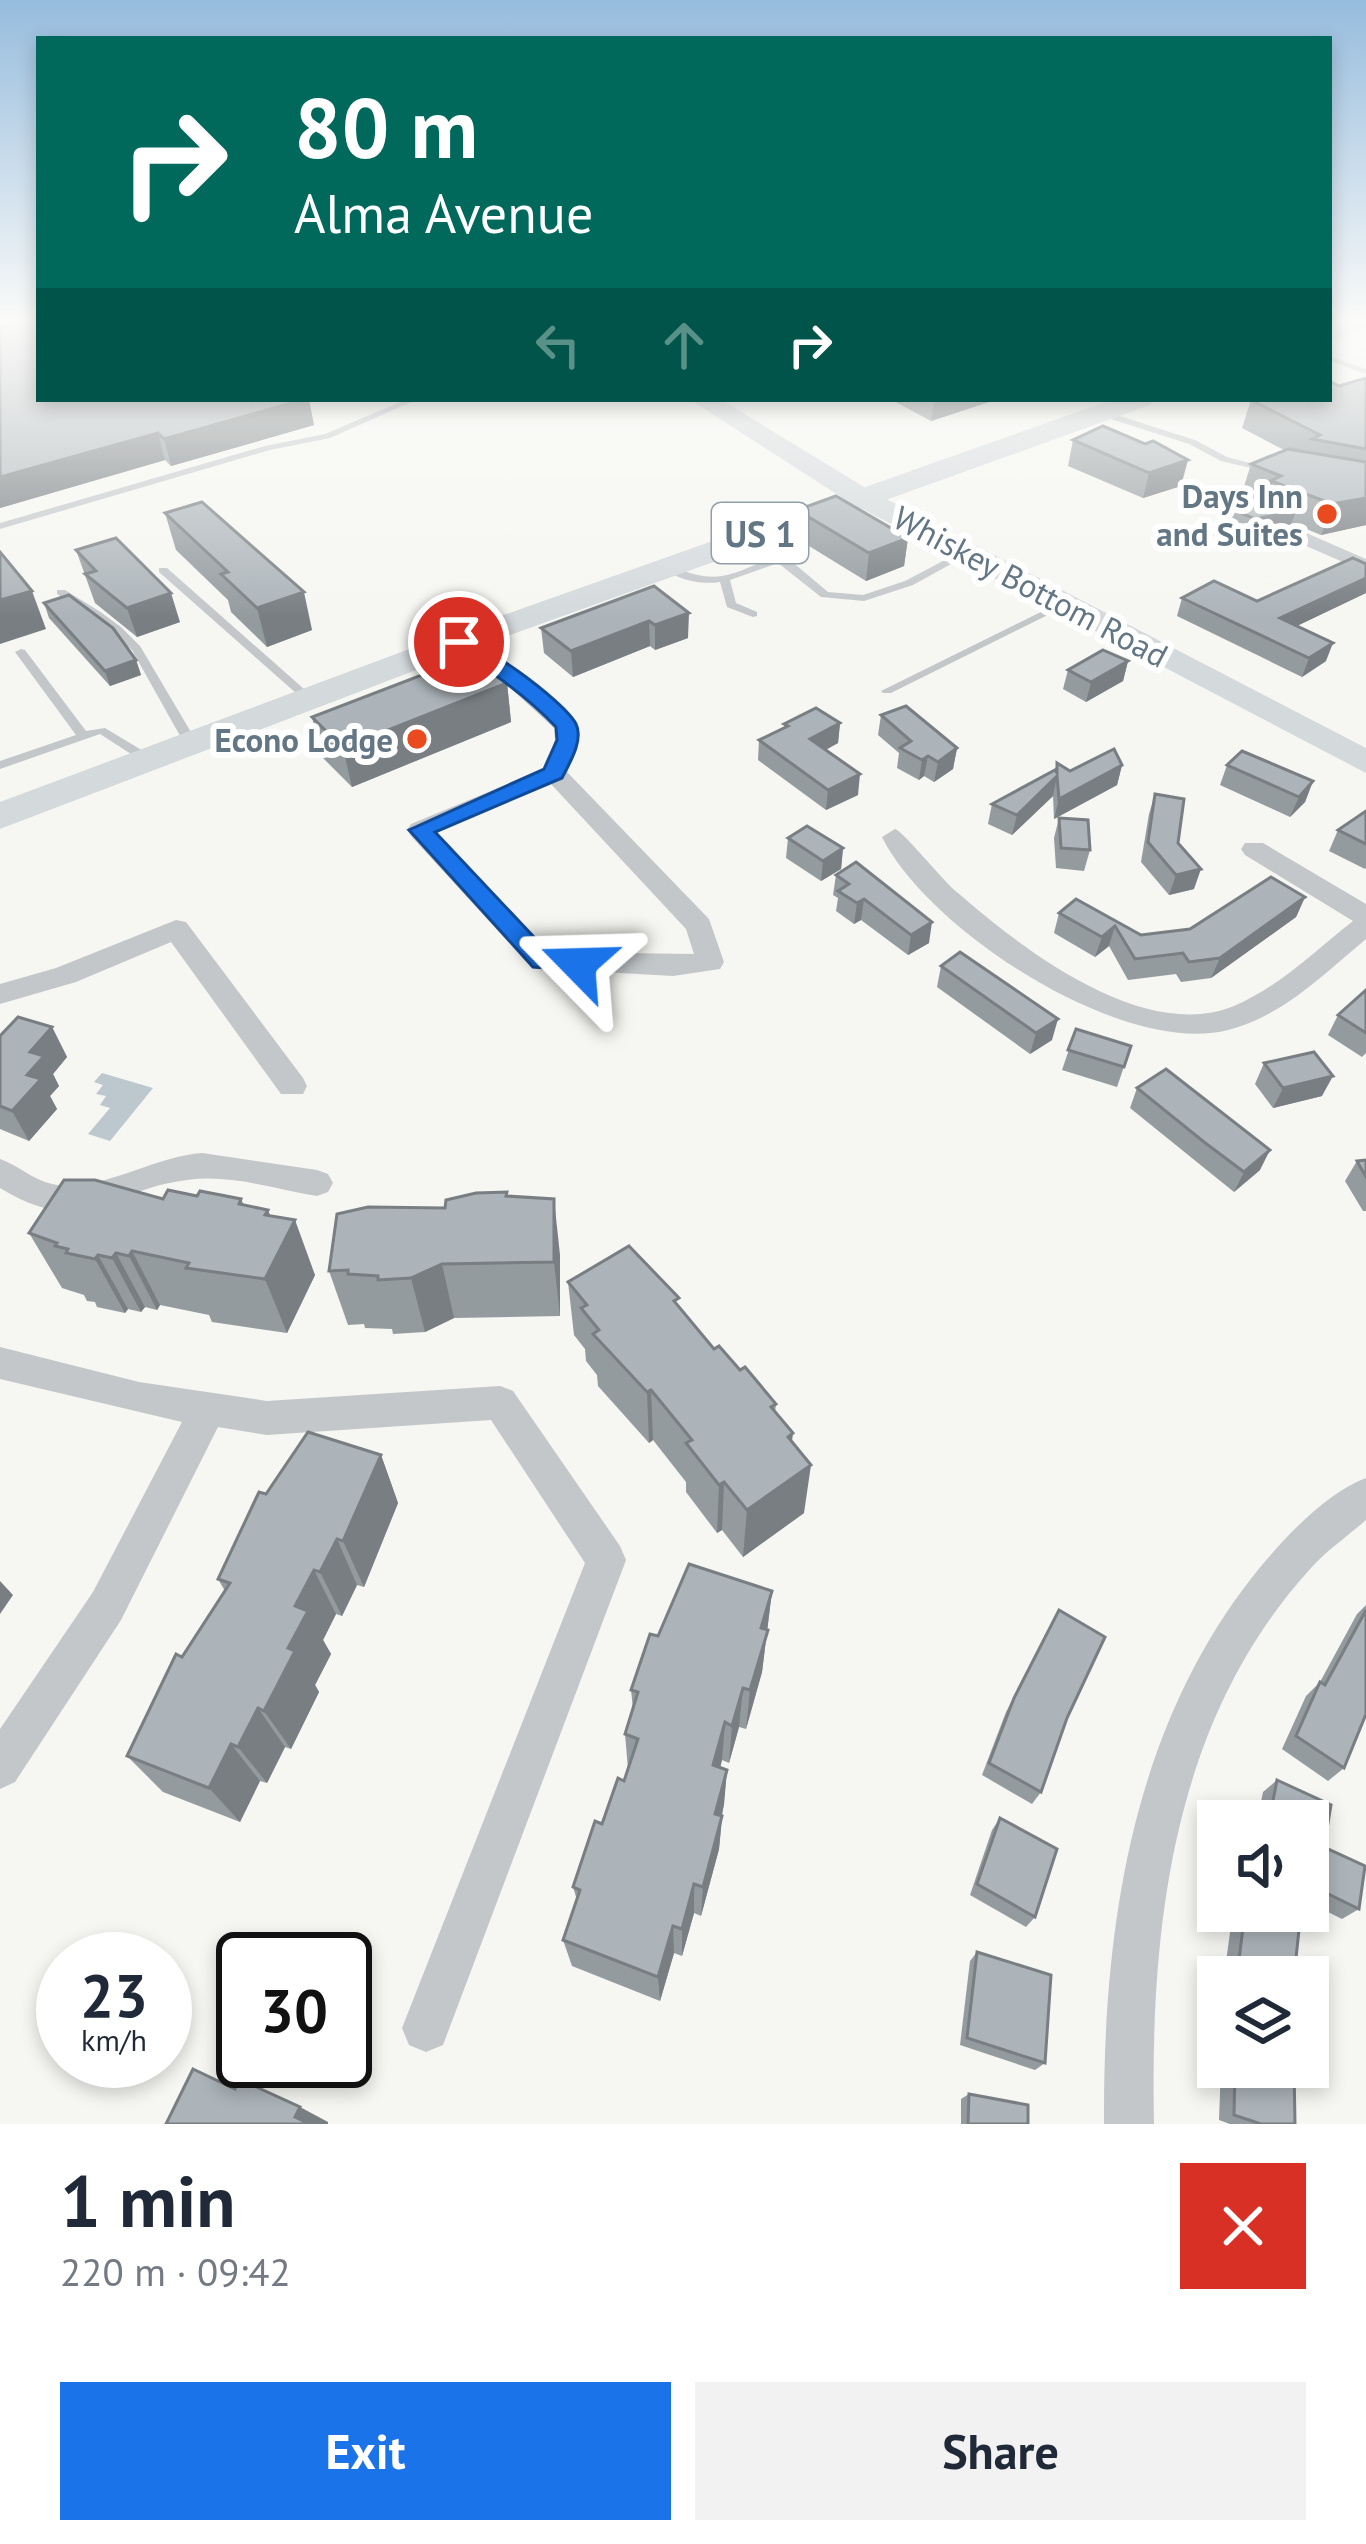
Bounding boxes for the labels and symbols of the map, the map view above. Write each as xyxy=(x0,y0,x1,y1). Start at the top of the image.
place label: Days Inn and Suites xyxy=(1156,474,1303,555)
street label: Whiskey Bottom Road xyxy=(886,495,1176,677)
marker: Days Inn and Suites xyxy=(1314,501,1340,527)
road number: US 1 xyxy=(712,503,808,563)
pin xyxy=(408,591,510,693)
place label: Econo Lodge xyxy=(215,718,393,761)
marker: Econo Lodge xyxy=(404,726,430,752)
position arrow xyxy=(515,901,641,1027)
speed limit sign: 30 xyxy=(216,1932,372,2088)

